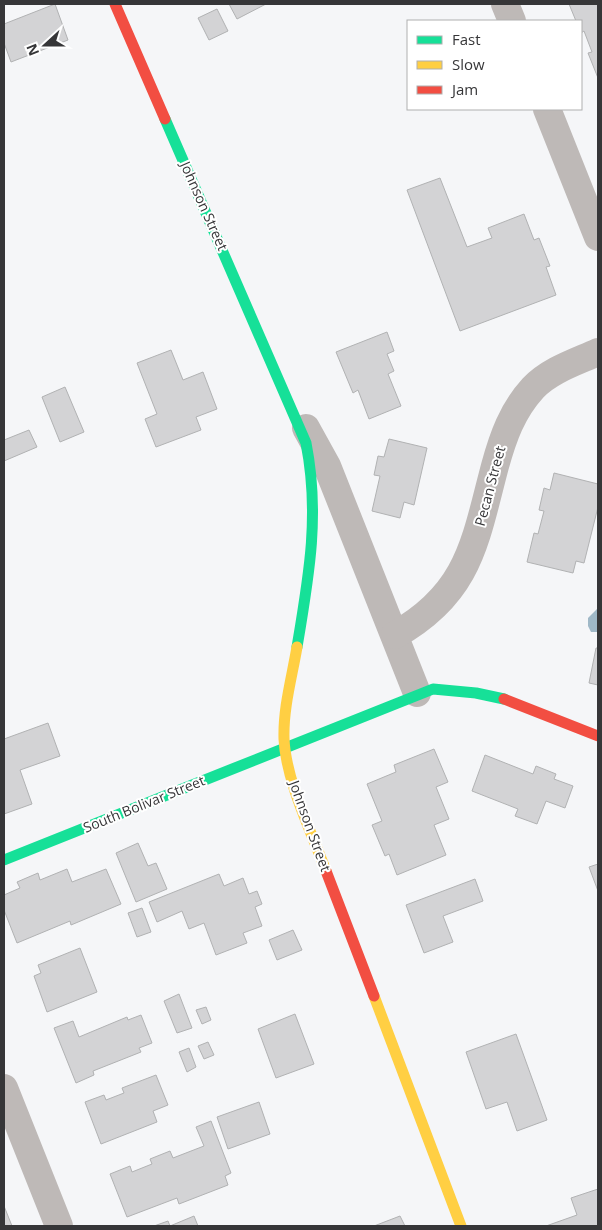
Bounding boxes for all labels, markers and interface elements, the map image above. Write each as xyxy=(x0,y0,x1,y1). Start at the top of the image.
north arrow xyxy=(20,20,70,70)
legend xyxy=(407,20,582,110)
text: Fast xyxy=(452,29,481,49)
text: N xyxy=(21,41,43,59)
text: Slow xyxy=(452,54,485,74)
text: Jam xyxy=(450,79,478,99)
street label: Johnson Street xyxy=(175,156,233,253)
street label: Pecan Street xyxy=(470,444,509,528)
street label: South Bolivar Street xyxy=(80,770,207,837)
street label: Johnson Street xyxy=(284,776,336,874)

